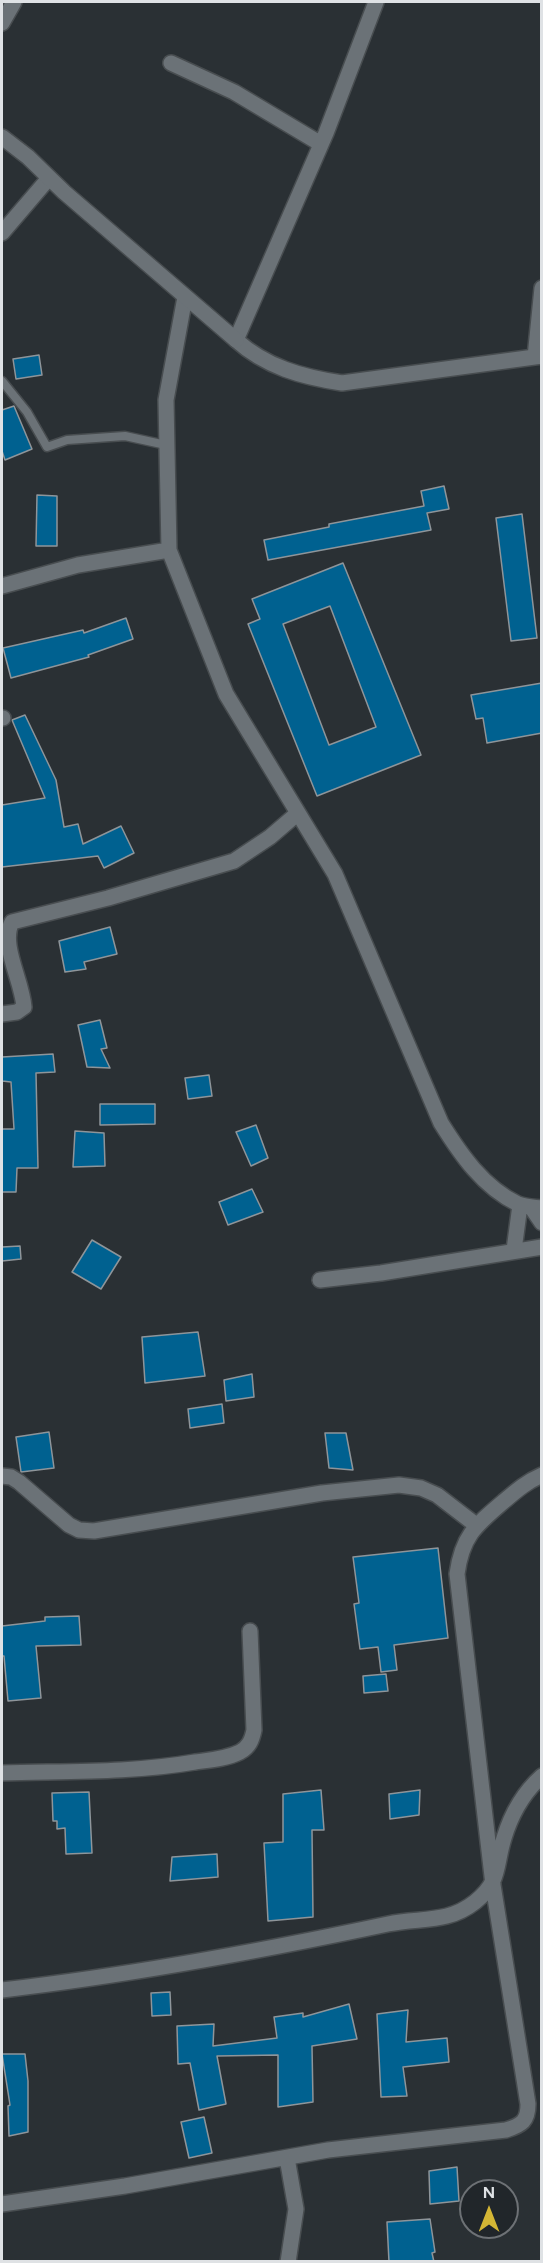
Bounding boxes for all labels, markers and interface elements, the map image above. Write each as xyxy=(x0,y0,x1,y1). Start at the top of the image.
north arrow xyxy=(459,2179,519,2239)
text: N xyxy=(483,2183,495,2202)

